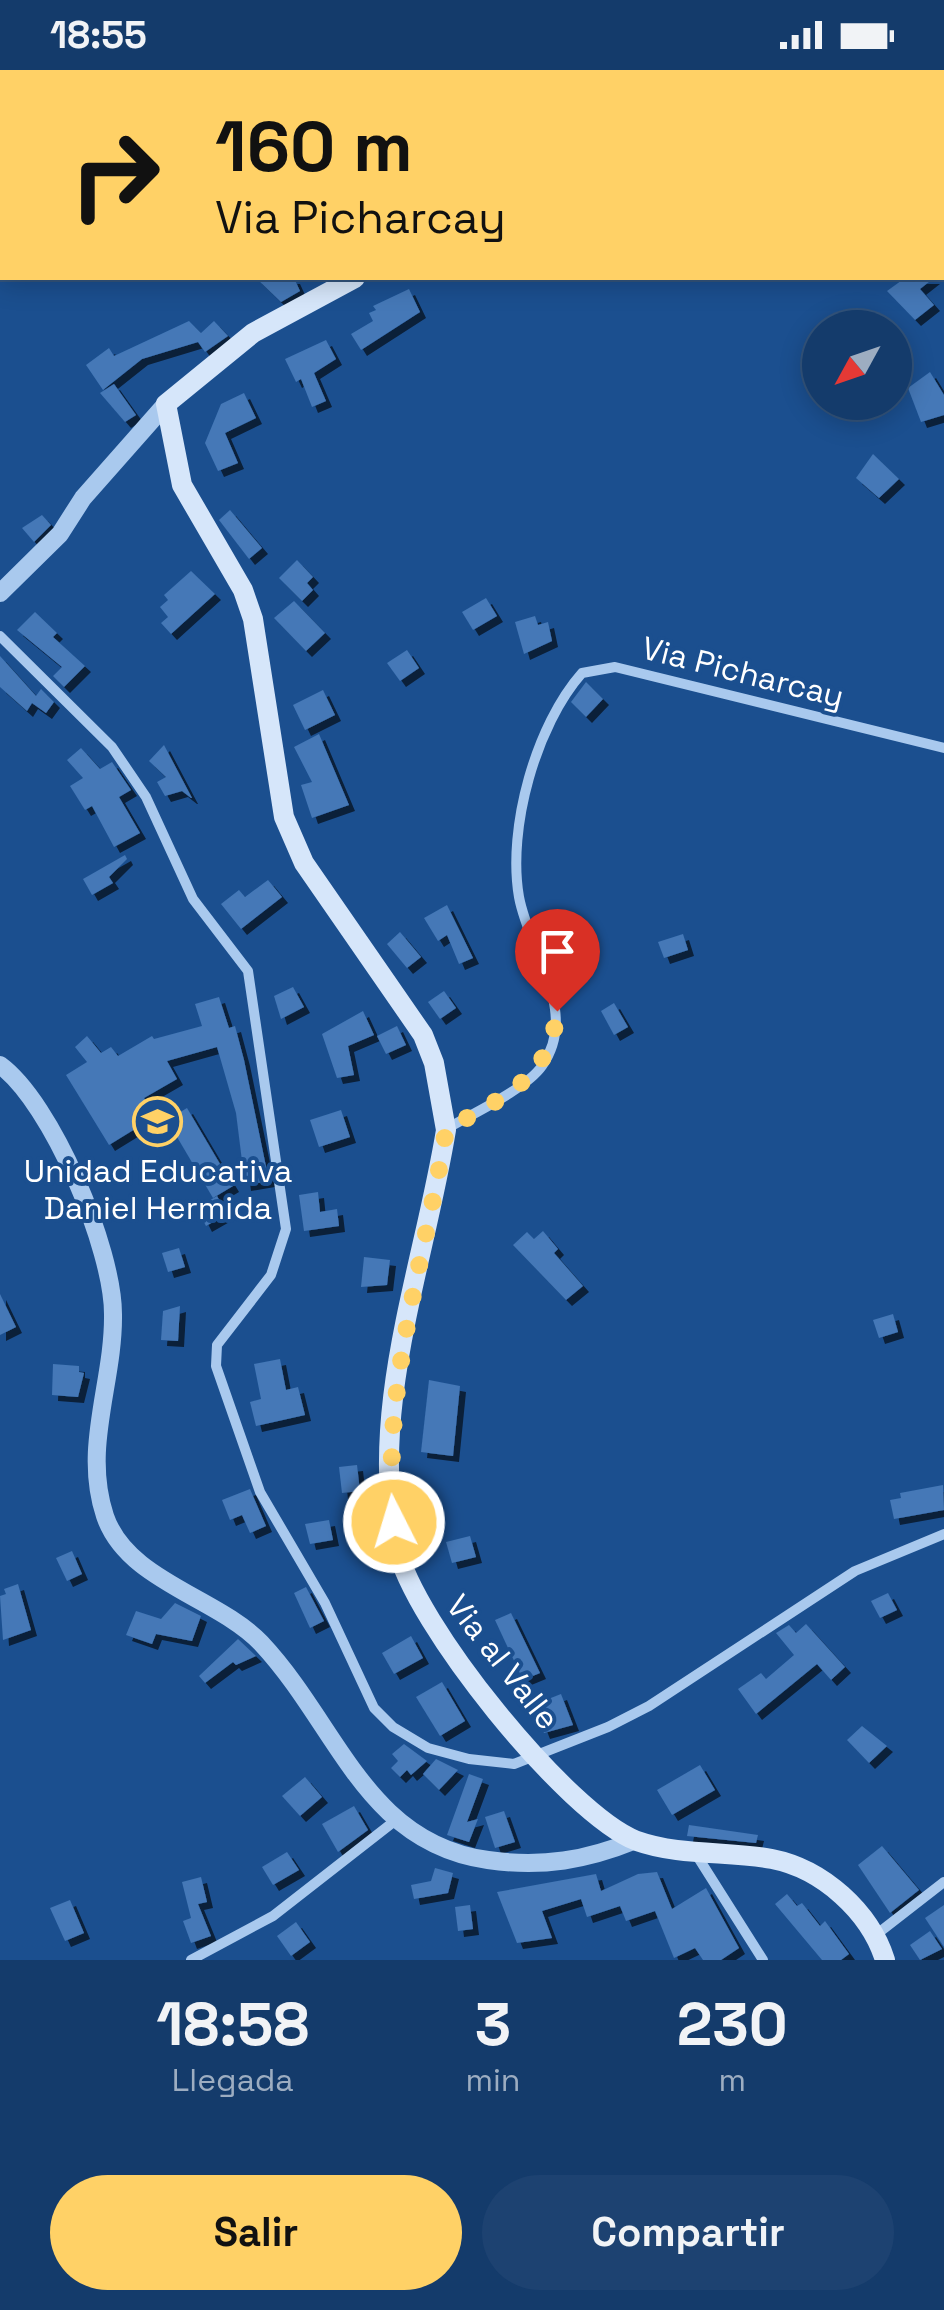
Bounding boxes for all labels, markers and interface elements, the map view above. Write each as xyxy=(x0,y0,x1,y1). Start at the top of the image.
text: 18:55 xyxy=(50,11,147,59)
text: 160 m xyxy=(215,102,413,191)
icon: right xyxy=(50,110,180,240)
text: Via Picharcay xyxy=(215,189,506,246)
north arrow xyxy=(802,310,912,420)
map controls xyxy=(802,310,912,420)
street label: Via Picharcay xyxy=(638,628,848,716)
pin xyxy=(515,909,600,1012)
icon: arrive xyxy=(530,924,585,979)
school or university icon: Unidad Educativa Daniel Hermida xyxy=(132,1095,184,1147)
place label: Unidad Educativa Daniel Hermida xyxy=(24,1151,292,1228)
position arrow xyxy=(342,1470,446,1574)
street label: Via al Valle xyxy=(438,1587,568,1737)
text: 18:58 xyxy=(156,1986,309,2063)
text: 3 xyxy=(475,1986,511,2063)
text: 230 xyxy=(677,1986,788,2063)
text: Llegada xyxy=(172,2060,294,2100)
text: min xyxy=(466,2060,520,2100)
text: m xyxy=(718,2060,746,2100)
button: Salir xyxy=(50,2175,462,2290)
button: Compartir xyxy=(482,2175,894,2290)

